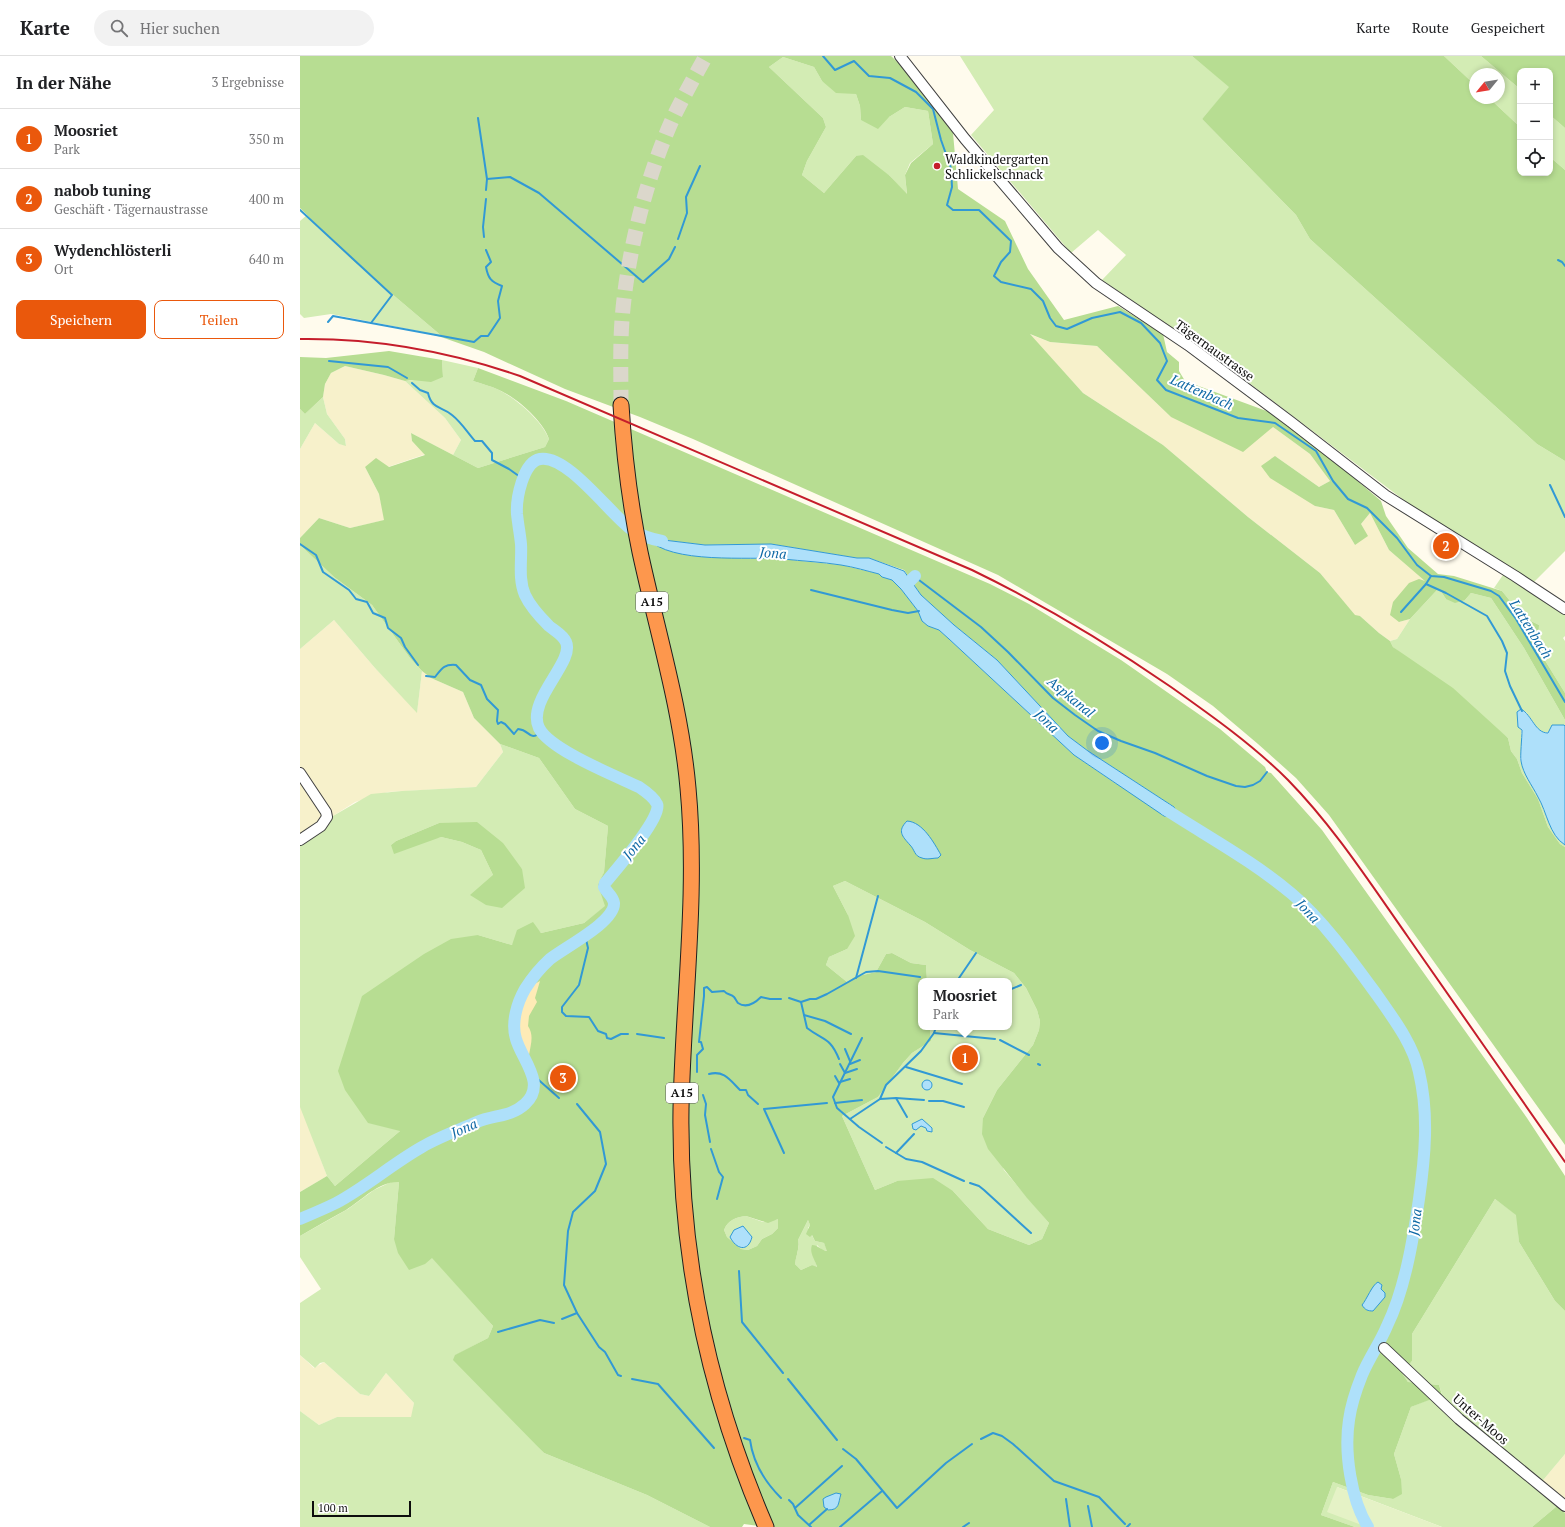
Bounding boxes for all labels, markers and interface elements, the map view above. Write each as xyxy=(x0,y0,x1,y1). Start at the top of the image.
search box xyxy=(94,10,374,46)
text: Karte xyxy=(20,15,70,40)
icon: search xyxy=(108,17,130,39)
text: Hier suchen xyxy=(140,18,220,38)
text: Karte xyxy=(1356,18,1390,37)
text: Route xyxy=(1412,18,1449,37)
text: Gespeichert xyxy=(1471,18,1545,37)
north arrow xyxy=(1469,68,1505,104)
map controls xyxy=(1517,68,1553,176)
button: + xyxy=(1517,68,1553,104)
text: In der Nähe xyxy=(16,71,111,94)
text: 3 Ergebnisse xyxy=(211,73,284,91)
button: − xyxy=(1517,104,1553,140)
text: Moosriet xyxy=(54,120,118,140)
text: 1 xyxy=(25,130,33,148)
text: 350 m xyxy=(249,130,284,148)
text: Park xyxy=(54,140,80,158)
button: locate xyxy=(1517,140,1553,176)
place label: Waldkindergarten Schlickelschnack xyxy=(945,150,1049,183)
marker: Waldkindergarten Schlickelschnack xyxy=(932,161,942,171)
text: nabob tuning xyxy=(54,180,151,200)
text: 2 xyxy=(25,190,33,208)
text: 400 m xyxy=(249,190,284,208)
text: Geschäft · Tägernaustrasse xyxy=(54,200,208,218)
text: Wydenchlösterli xyxy=(54,240,171,260)
text: 3 xyxy=(25,250,33,268)
text: 640 m xyxy=(249,250,284,268)
text: Ort xyxy=(54,260,73,278)
button: Speichern xyxy=(16,300,146,339)
button: Teilen xyxy=(154,300,284,339)
street label: Tägernaustrasse xyxy=(1172,315,1258,385)
water label: Lattenbach xyxy=(1167,369,1237,414)
pin: 2 xyxy=(1433,531,1459,561)
water label: Jona xyxy=(758,542,787,563)
road number: A15 xyxy=(636,592,668,612)
water label: Lattenbach xyxy=(1505,594,1557,662)
water label: Aspkanal xyxy=(1043,671,1099,722)
water label: Jona xyxy=(1030,704,1064,737)
your location xyxy=(1092,733,1112,753)
water label: Jona xyxy=(617,830,649,864)
water label: Jona xyxy=(1292,894,1325,927)
popup xyxy=(918,978,1012,1030)
text: Moosriet xyxy=(933,985,997,1005)
text: Park xyxy=(933,1005,959,1023)
pin: 1 xyxy=(952,1043,978,1073)
pin: 3 xyxy=(550,1063,576,1093)
road number: A15 xyxy=(666,1083,698,1103)
water label: Jona xyxy=(447,1113,480,1142)
water label: Jona xyxy=(1403,1207,1426,1237)
street label: Unter-Moos xyxy=(1449,1390,1513,1448)
scale bar xyxy=(312,1499,411,1518)
text: 100 m xyxy=(318,1501,348,1515)

